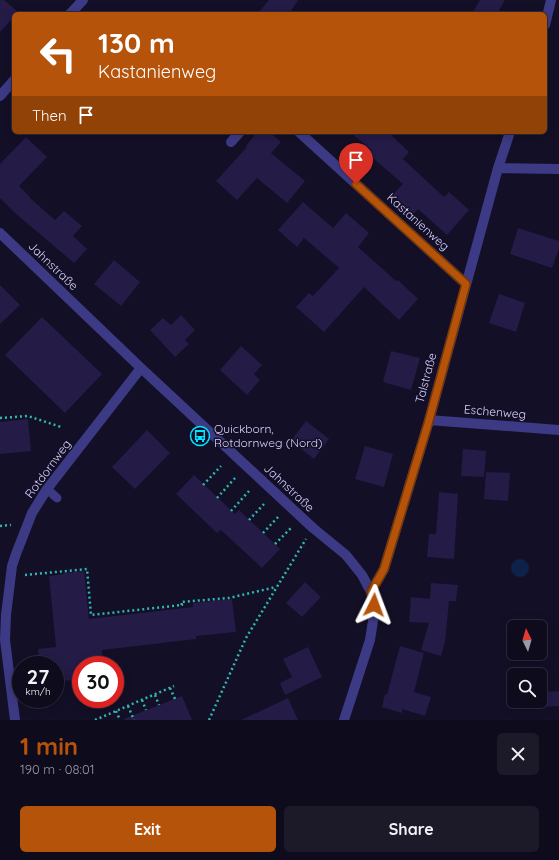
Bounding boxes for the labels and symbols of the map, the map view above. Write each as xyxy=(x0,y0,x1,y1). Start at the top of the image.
pin xyxy=(339,143,373,184)
street label: Kastanienweg xyxy=(384,190,453,254)
street label: Jahnstraße xyxy=(25,238,82,293)
street label: Talstraße xyxy=(412,351,439,405)
street label: Eschenweg xyxy=(463,401,527,422)
place label: Quickborn, Rotdornweg (Nord) xyxy=(214,421,322,450)
bus stop icon: Quickborn, Rotdornweg (Nord) xyxy=(189,425,211,447)
street label: Rotdornweg xyxy=(21,437,74,501)
street label: Jahnstraße xyxy=(261,461,318,515)
position arrow xyxy=(353,584,395,626)
north arrow xyxy=(507,620,547,660)
speed limit sign: 30 xyxy=(72,656,124,708)

